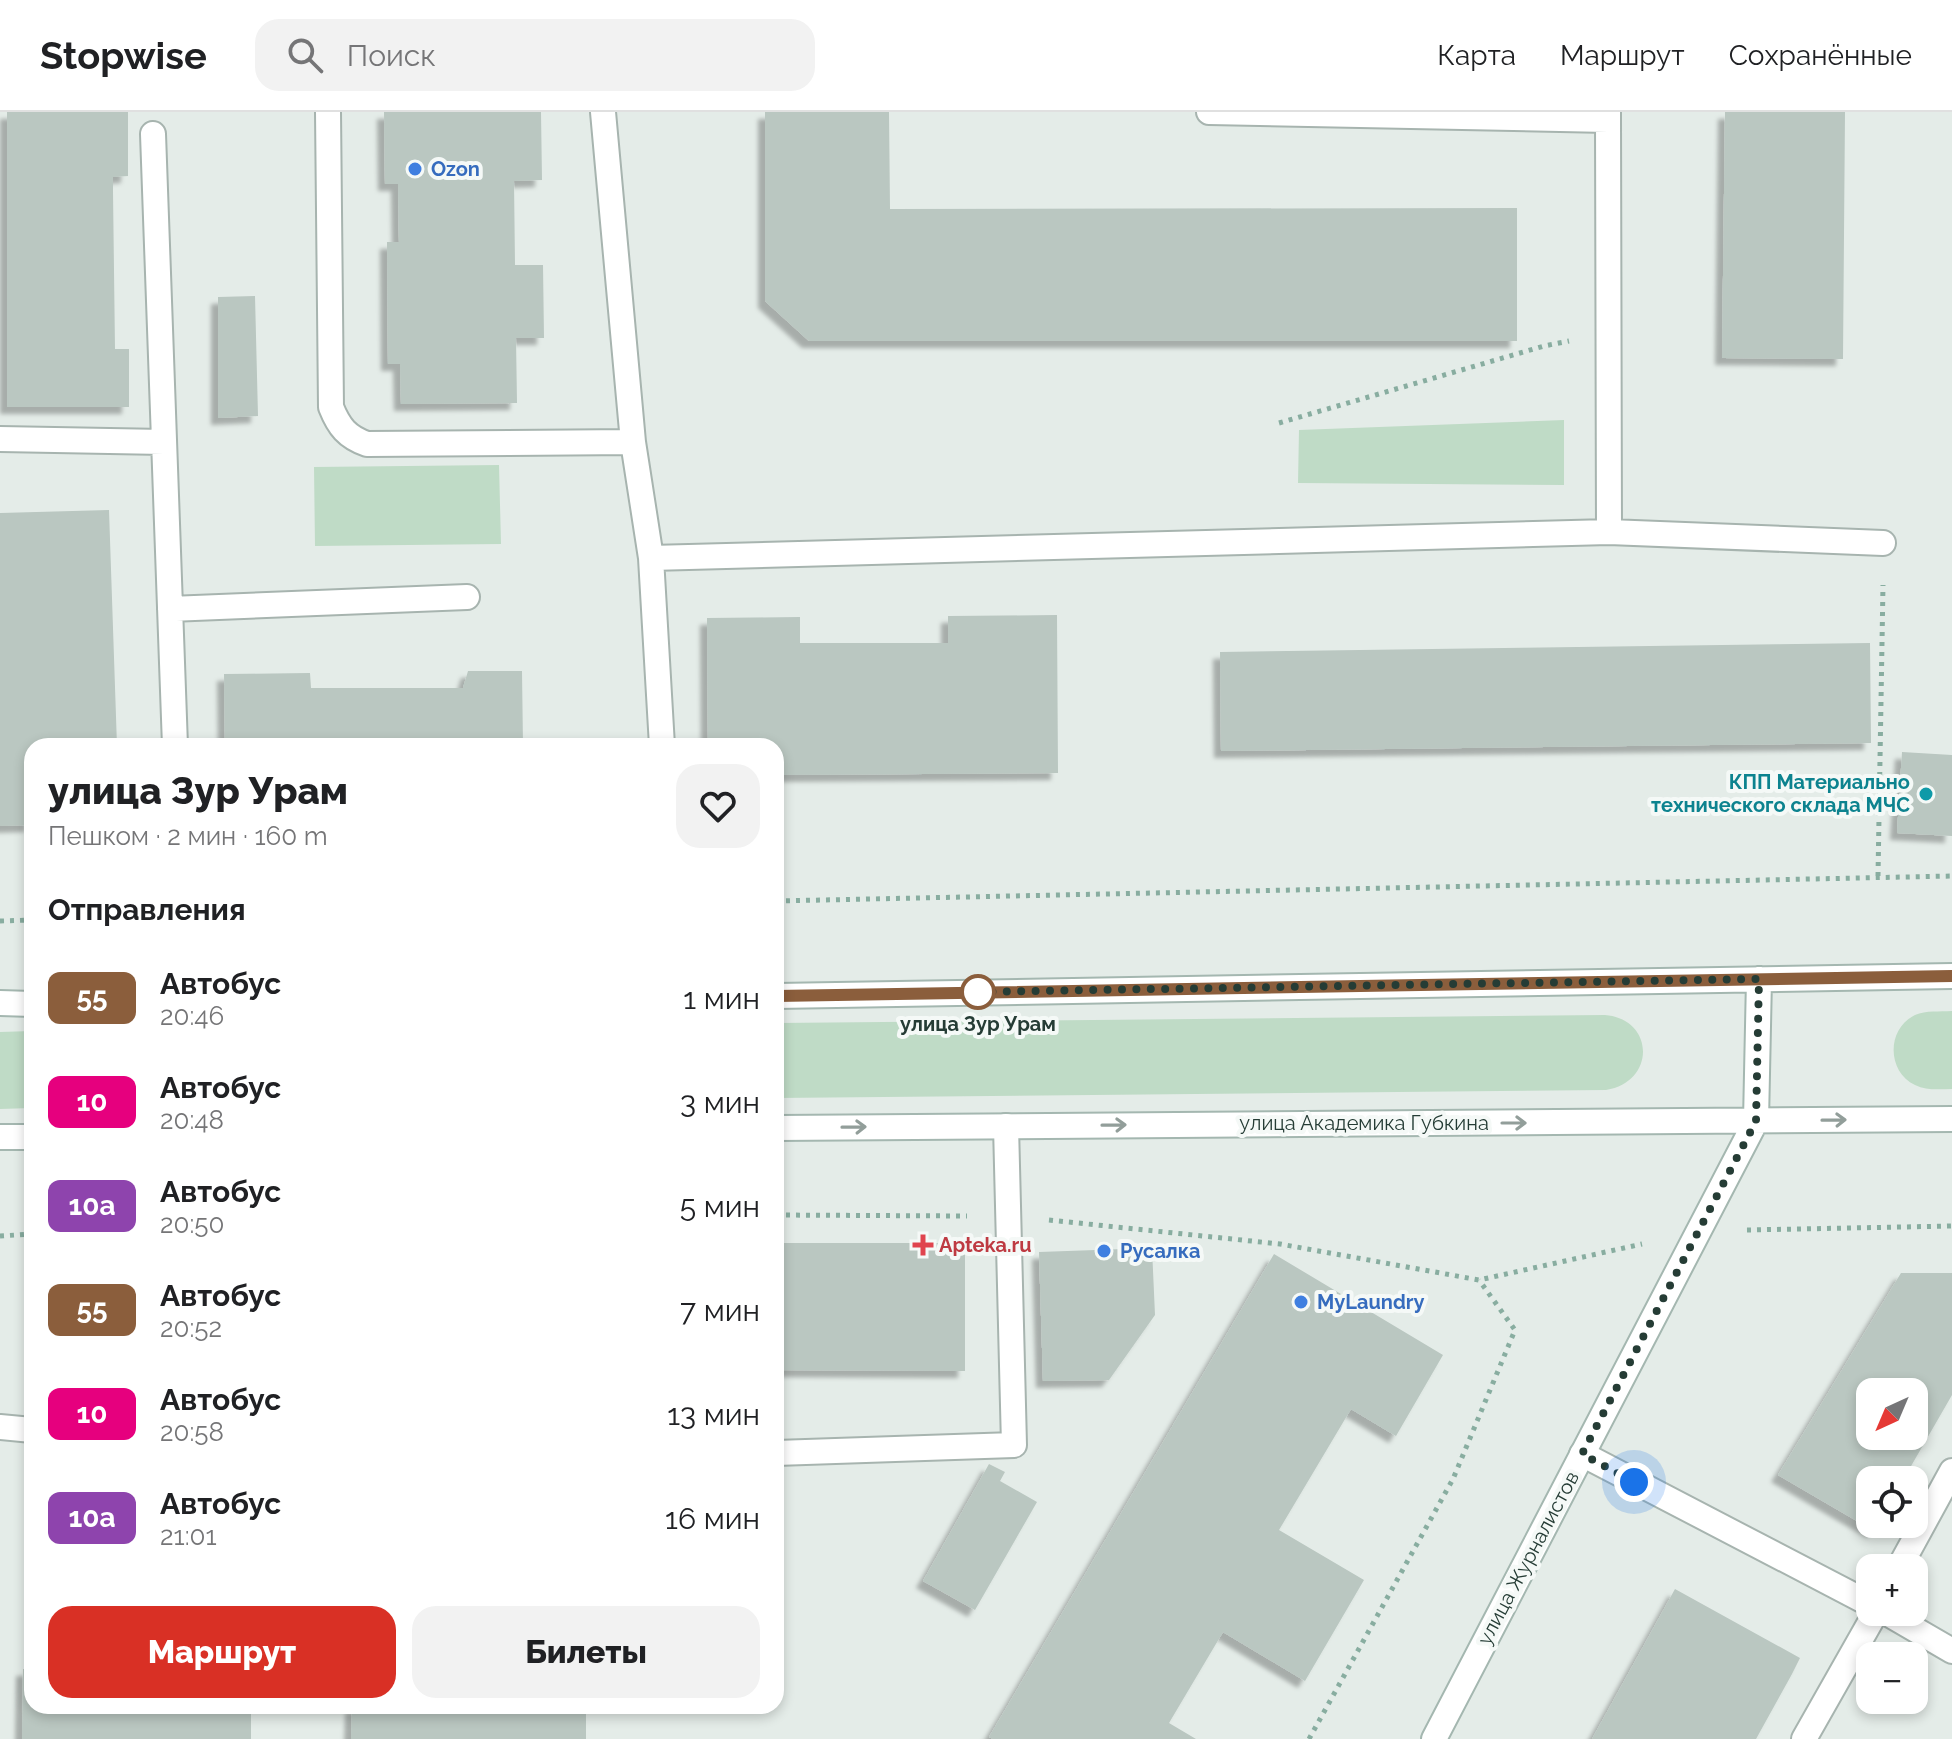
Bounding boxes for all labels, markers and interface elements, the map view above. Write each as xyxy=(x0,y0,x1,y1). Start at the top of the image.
search box xyxy=(255,19,815,91)
text: Stopwise xyxy=(40,33,207,78)
icon: search xyxy=(283,33,327,77)
text: Поиск xyxy=(347,38,436,73)
text: Карта xyxy=(1437,39,1516,72)
text: Маршрут xyxy=(1560,39,1685,72)
text: Сохранённые xyxy=(1729,39,1912,72)
place label: Ozon xyxy=(431,157,480,181)
marker: Ozon xyxy=(406,160,424,178)
button: heart xyxy=(676,764,760,848)
text: улица Зур Урам xyxy=(48,768,348,813)
place label: КПП Материально технического склада МЧС xyxy=(1651,770,1910,817)
marker: КПП Материально технического склада МЧС xyxy=(1917,785,1935,803)
text: Пешком · 2 мин · 160 m xyxy=(48,821,328,851)
text: Отправления xyxy=(48,892,246,927)
text: Автобус xyxy=(160,966,281,1001)
marker: улица Зур Урам xyxy=(961,975,995,1009)
text: 55 xyxy=(76,981,108,1014)
text: 1 мин xyxy=(683,981,760,1016)
text: 20:46 xyxy=(160,1001,224,1031)
place label: улица Зур Урам xyxy=(900,1012,1056,1036)
text: Автобус xyxy=(160,1070,281,1105)
text: 10 xyxy=(76,1085,108,1118)
text: 3 мин xyxy=(680,1085,760,1120)
text: 20:48 xyxy=(160,1105,224,1135)
street label: улица Академика Губкина xyxy=(1239,1111,1489,1135)
one-way arrow xyxy=(1820,1112,1847,1128)
one-way arrow xyxy=(1500,1115,1527,1131)
one-way arrow xyxy=(1100,1117,1127,1132)
one-way arrow xyxy=(840,1119,867,1135)
text: Автобус xyxy=(160,1174,281,1209)
text: 10а xyxy=(68,1189,116,1222)
text: 5 мин xyxy=(680,1189,760,1224)
text: 20:50 xyxy=(160,1209,224,1239)
place label: Apteka.ru xyxy=(939,1233,1032,1257)
marker: Apteka.ru xyxy=(914,1236,932,1254)
place label: Русалка xyxy=(1120,1239,1201,1263)
marker: Русалка xyxy=(1095,1242,1113,1260)
text: Автобус xyxy=(160,1278,281,1313)
place label: MyLaundry xyxy=(1317,1290,1425,1314)
text: 55 xyxy=(76,1293,108,1326)
text: 7 мин xyxy=(680,1293,760,1328)
marker: MyLaundry xyxy=(1292,1293,1310,1311)
text: 20:52 xyxy=(160,1313,222,1343)
north arrow xyxy=(1856,1378,1928,1450)
map controls xyxy=(1856,1378,1928,1714)
text: Автобус xyxy=(160,1382,281,1417)
text: 10 xyxy=(76,1397,108,1430)
text: 13 мин xyxy=(667,1397,760,1432)
text: 20:58 xyxy=(160,1417,224,1447)
your location xyxy=(1614,1462,1654,1502)
button: locate xyxy=(1856,1466,1928,1538)
street label: улица Журналистов xyxy=(1472,1467,1584,1649)
text: Автобус xyxy=(160,1486,281,1521)
text: 10а xyxy=(68,1501,116,1534)
text: 16 мин xyxy=(665,1501,760,1536)
text: 21:01 xyxy=(160,1521,217,1551)
button: + xyxy=(1856,1554,1928,1626)
button: Маршрут xyxy=(48,1606,396,1698)
button: Билеты xyxy=(412,1606,760,1698)
button: − xyxy=(1856,1642,1928,1714)

